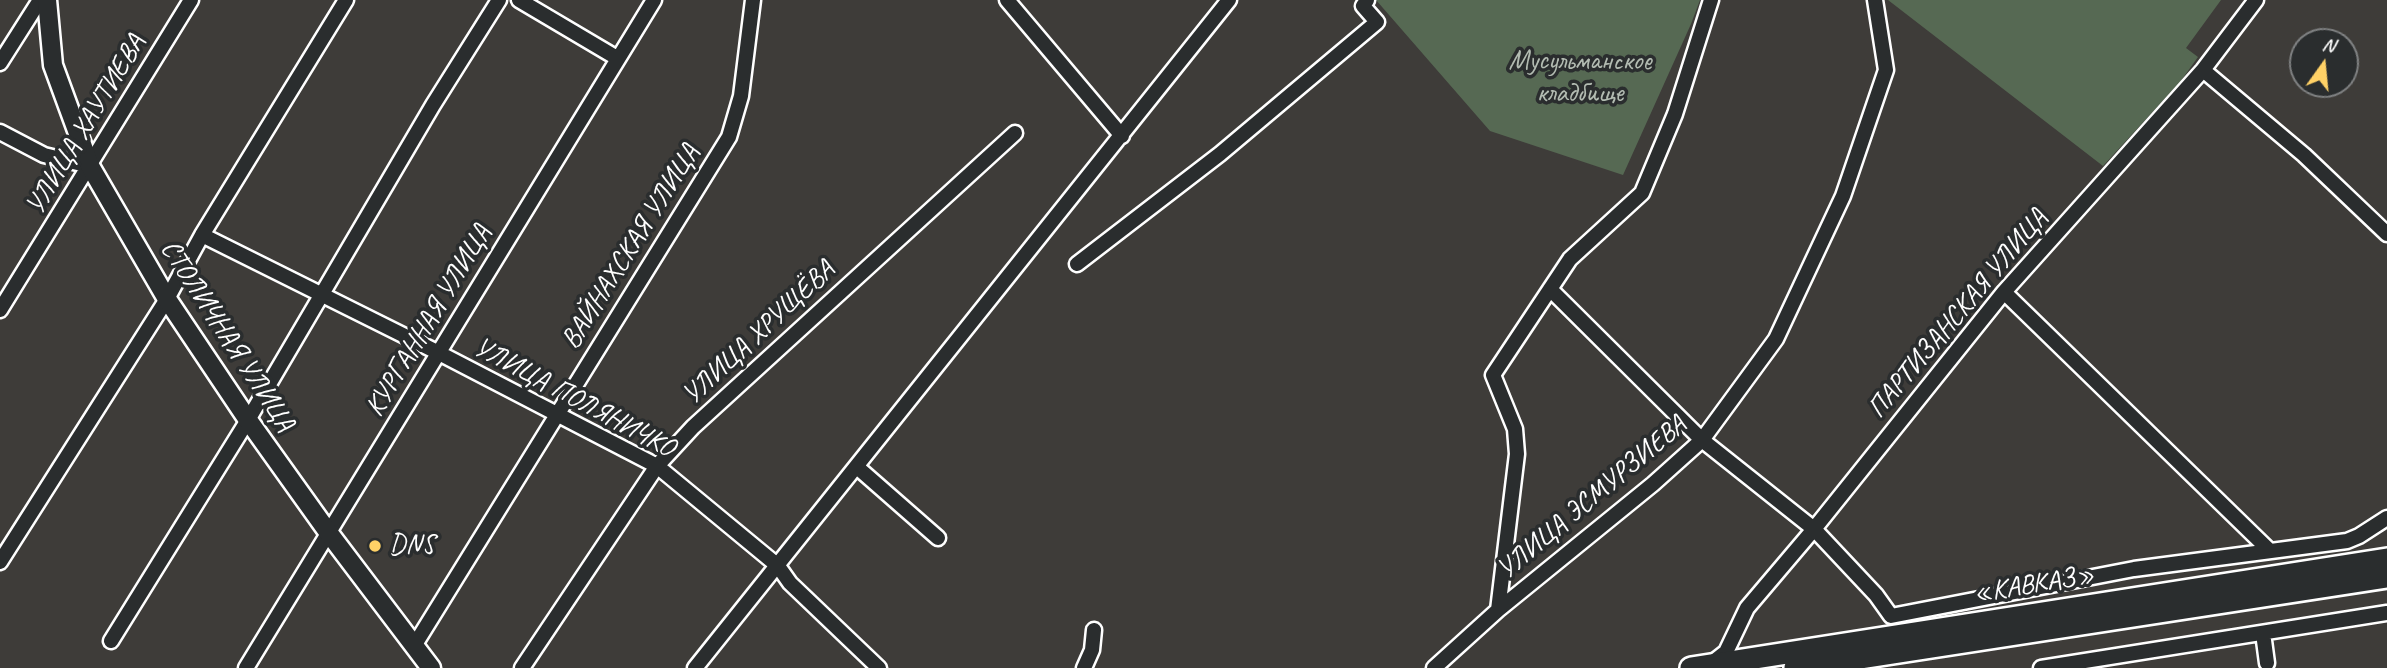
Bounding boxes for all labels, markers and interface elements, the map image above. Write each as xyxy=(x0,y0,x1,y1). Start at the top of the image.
north arrow xyxy=(2289,28,2359,98)
street label: УЛИЦА ХАУТИЕВА xyxy=(19,29,153,221)
text: N xyxy=(2320,32,2338,58)
park label: Мусульманское кладбище xyxy=(1509,45,1651,111)
street label: ВАЙНАХСКАЯ УЛИЦА xyxy=(555,139,707,355)
street label: ПАРТИЗАНСКАЯ УЛИЦА xyxy=(1861,203,2055,425)
street label: КУРГАННАЯ УЛИЦА xyxy=(359,219,499,423)
street label: СТОЛИЧНАЯ УЛИЦА xyxy=(153,234,301,438)
street label: УЛИЦА ХРУЩЁВА xyxy=(676,254,842,412)
street label: УЛИЦА ПОЛЯНИЧКО xyxy=(468,331,680,465)
street label: УЛИЦА ЭСМУРЗИЕВА xyxy=(1491,409,1693,587)
place label: DNS xyxy=(389,529,435,563)
marker: DNS xyxy=(367,538,383,554)
street label: «КАВКАЗ» xyxy=(1971,559,2097,611)

